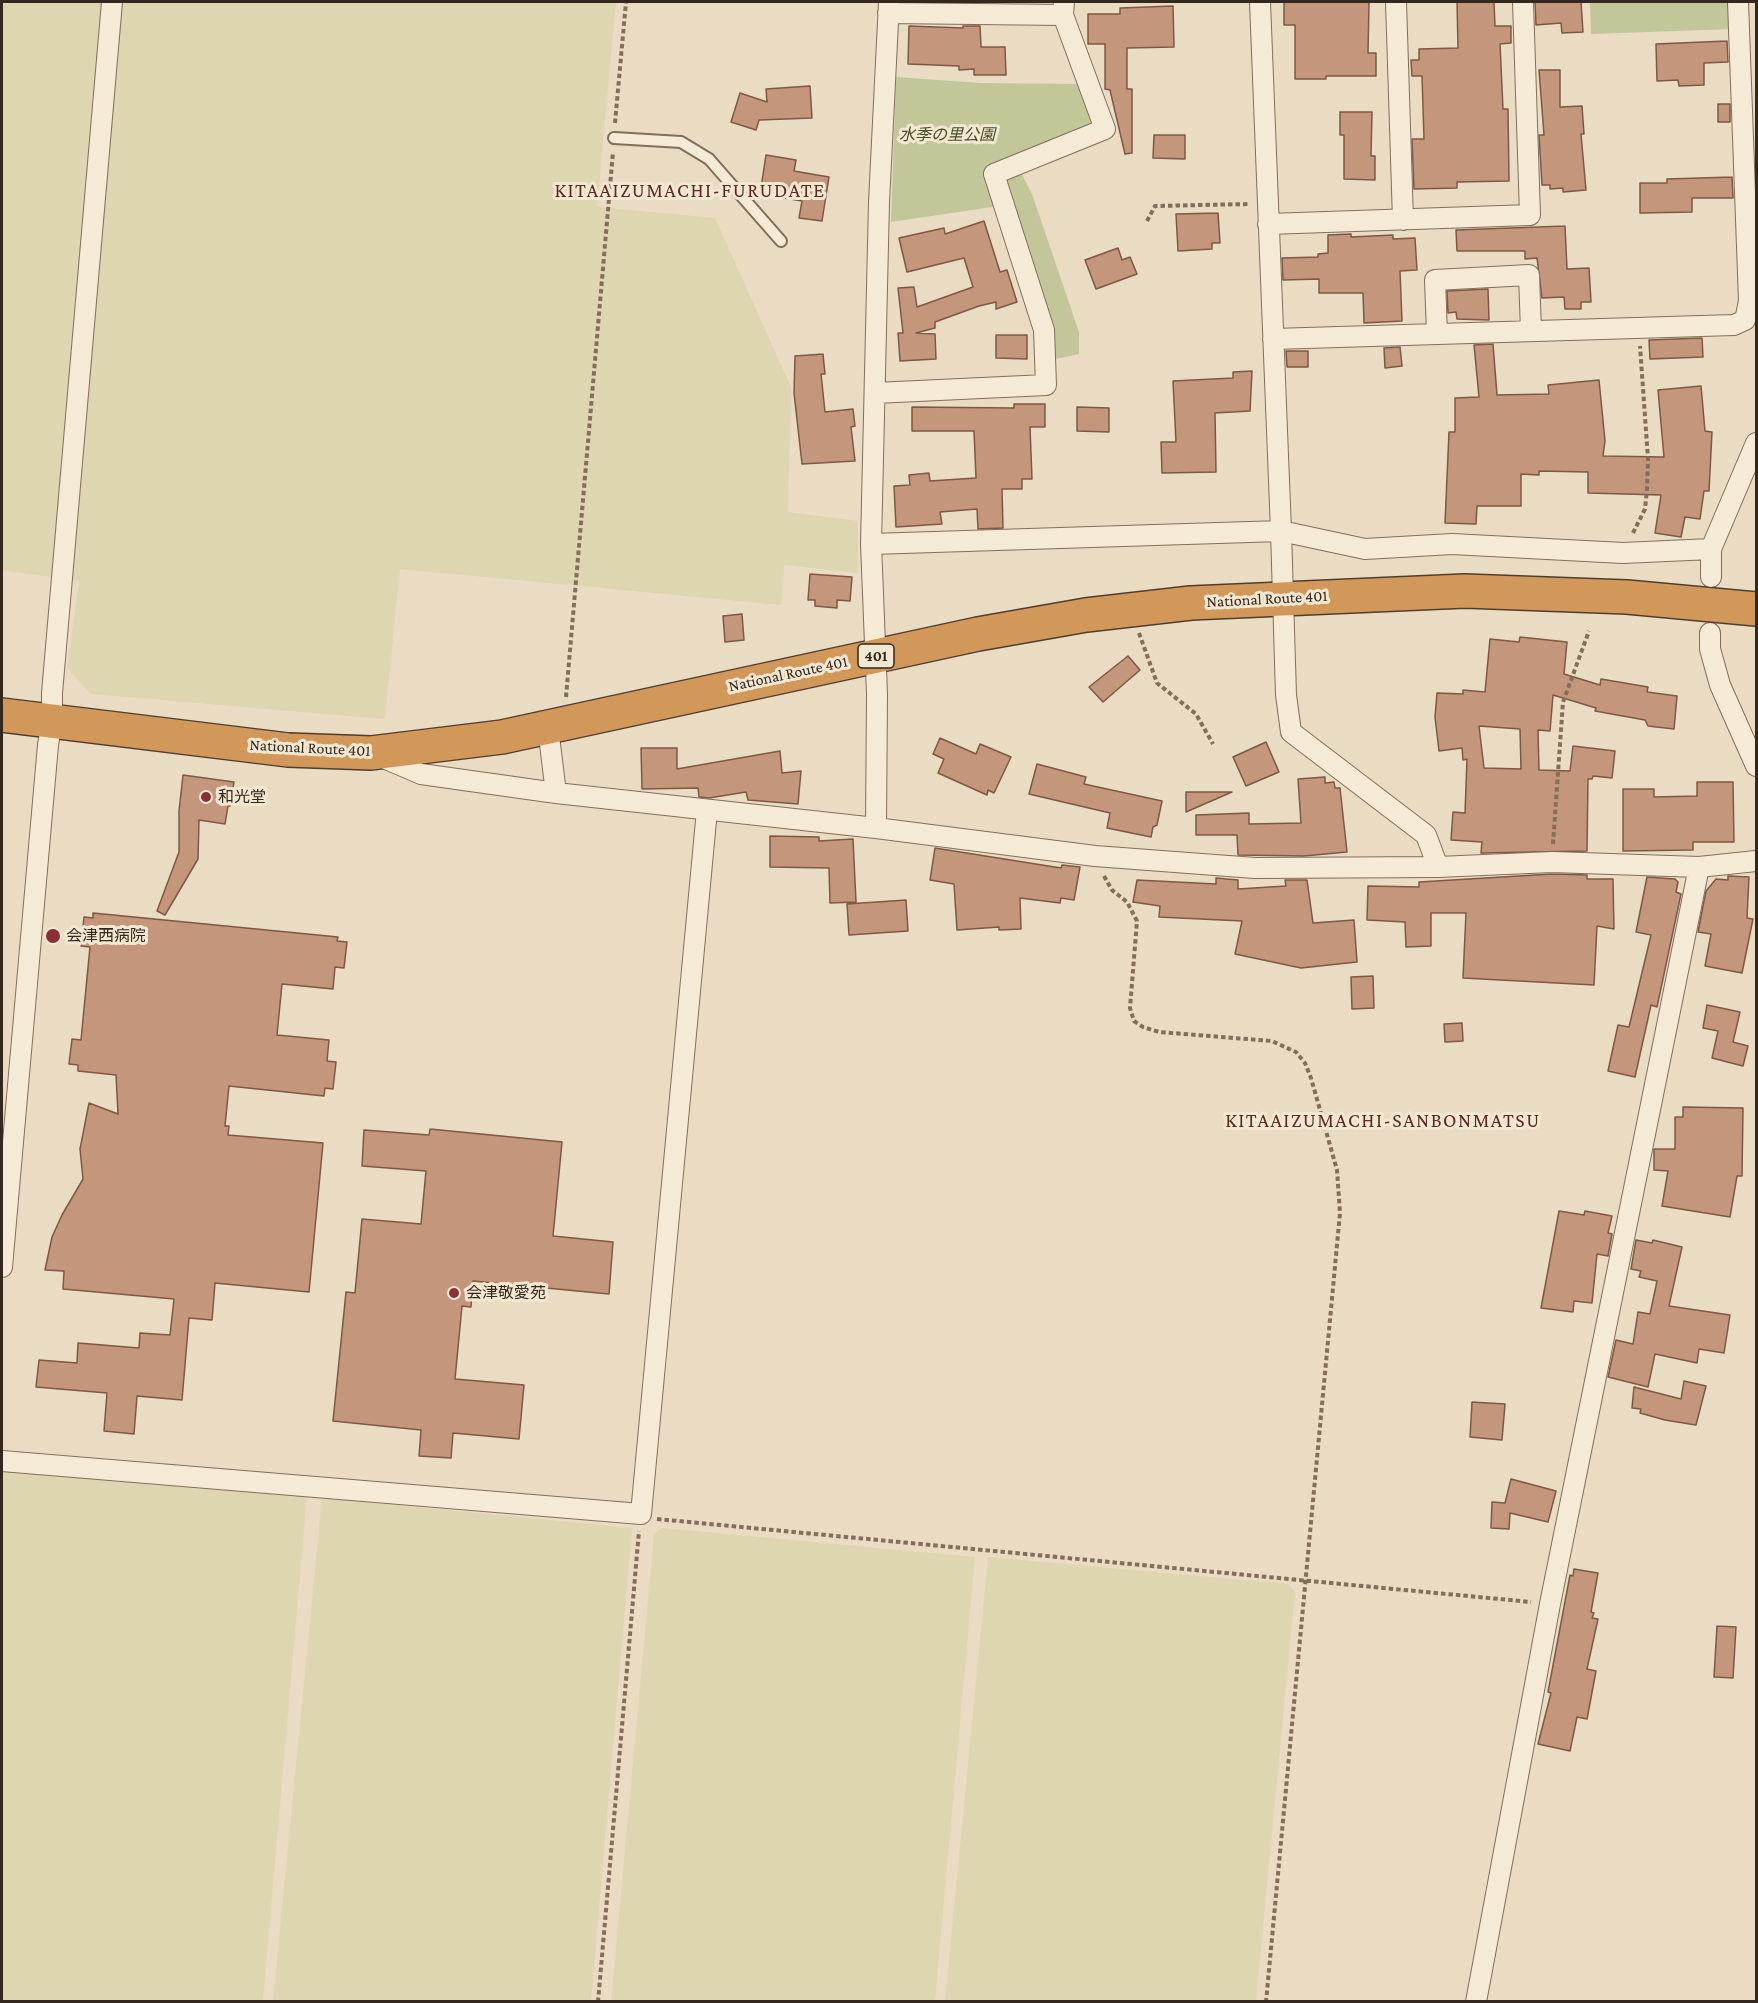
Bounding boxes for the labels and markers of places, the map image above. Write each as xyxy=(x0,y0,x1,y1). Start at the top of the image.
place label: 和光堂 xyxy=(218,787,266,807)
marker: 和光堂 xyxy=(199,790,213,804)
place label: 会津西病院 xyxy=(66,926,146,946)
marker: 会津西病院 xyxy=(44,927,62,945)
place label: 会津敬愛苑 xyxy=(466,1283,546,1303)
marker: 会津敬愛苑 xyxy=(447,1286,461,1300)

